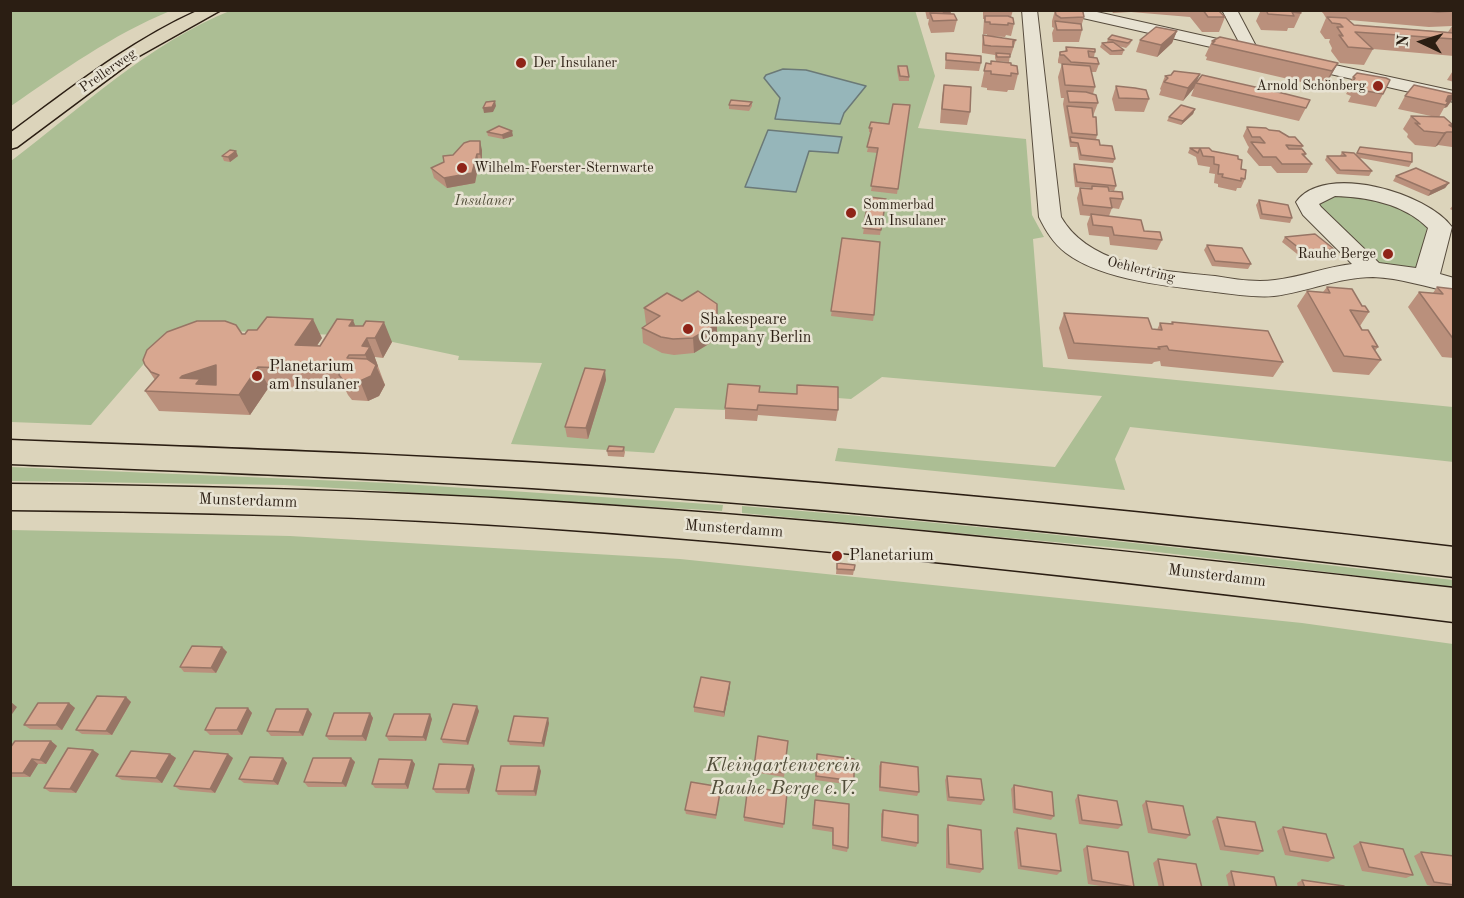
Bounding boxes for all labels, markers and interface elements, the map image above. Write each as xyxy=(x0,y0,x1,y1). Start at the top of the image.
north arrow xyxy=(1392,12,1452,72)
text: N xyxy=(1396,34,1412,47)
street label: Prellerweg xyxy=(76,45,140,97)
place label: Der Insulaner xyxy=(533,55,617,71)
marker: Der Insulaner xyxy=(514,56,528,70)
place label: Arnold Schönberg xyxy=(1256,78,1366,94)
marker: Arnold Schönberg xyxy=(1371,79,1385,93)
place label: Wilhelm-Foerster-Sternwarte xyxy=(474,160,654,176)
marker: Wilhelm-Foerster-Sternwarte xyxy=(455,161,469,175)
park label: Insulaner xyxy=(455,193,513,209)
place label: Sommerbad Am Insulaner xyxy=(863,197,946,230)
marker: Sommerbad Am Insulaner xyxy=(844,206,858,220)
place label: Rauhe Berge xyxy=(1298,246,1376,262)
marker: Rauhe Berge xyxy=(1381,247,1395,261)
street label: Oehlertring xyxy=(1105,253,1177,287)
place label: Shakespeare Company Berlin xyxy=(700,310,811,348)
marker: Shakespeare Company Berlin xyxy=(681,322,695,336)
place label: Planetarium am Insulaner xyxy=(269,357,359,395)
marker: Planetarium am Insulaner xyxy=(250,369,264,383)
street label: Munsterdamm xyxy=(198,490,298,512)
street label: Munsterdamm xyxy=(684,516,784,542)
place label: Planetarium xyxy=(849,546,934,566)
marker: Planetarium xyxy=(830,549,844,563)
street label: Munsterdamm xyxy=(1167,560,1267,592)
park label: Kleingartenverein Rauhe Berge e.V. xyxy=(706,754,860,801)

